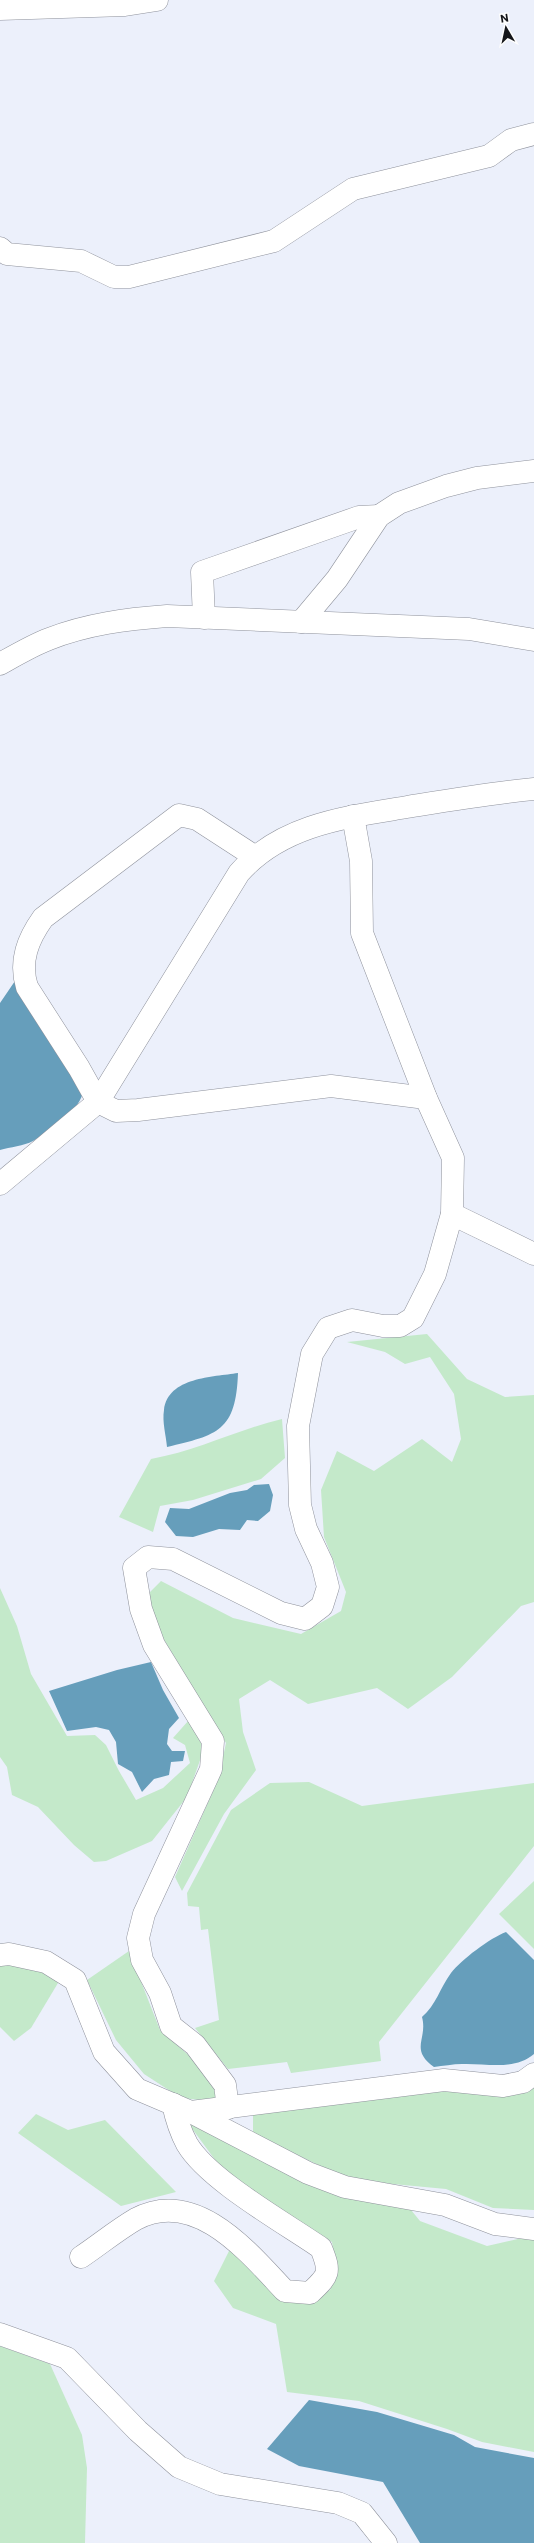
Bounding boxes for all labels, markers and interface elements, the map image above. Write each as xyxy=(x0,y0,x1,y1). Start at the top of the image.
north arrow xyxy=(486,8,526,48)
text: N xyxy=(499,11,509,25)

